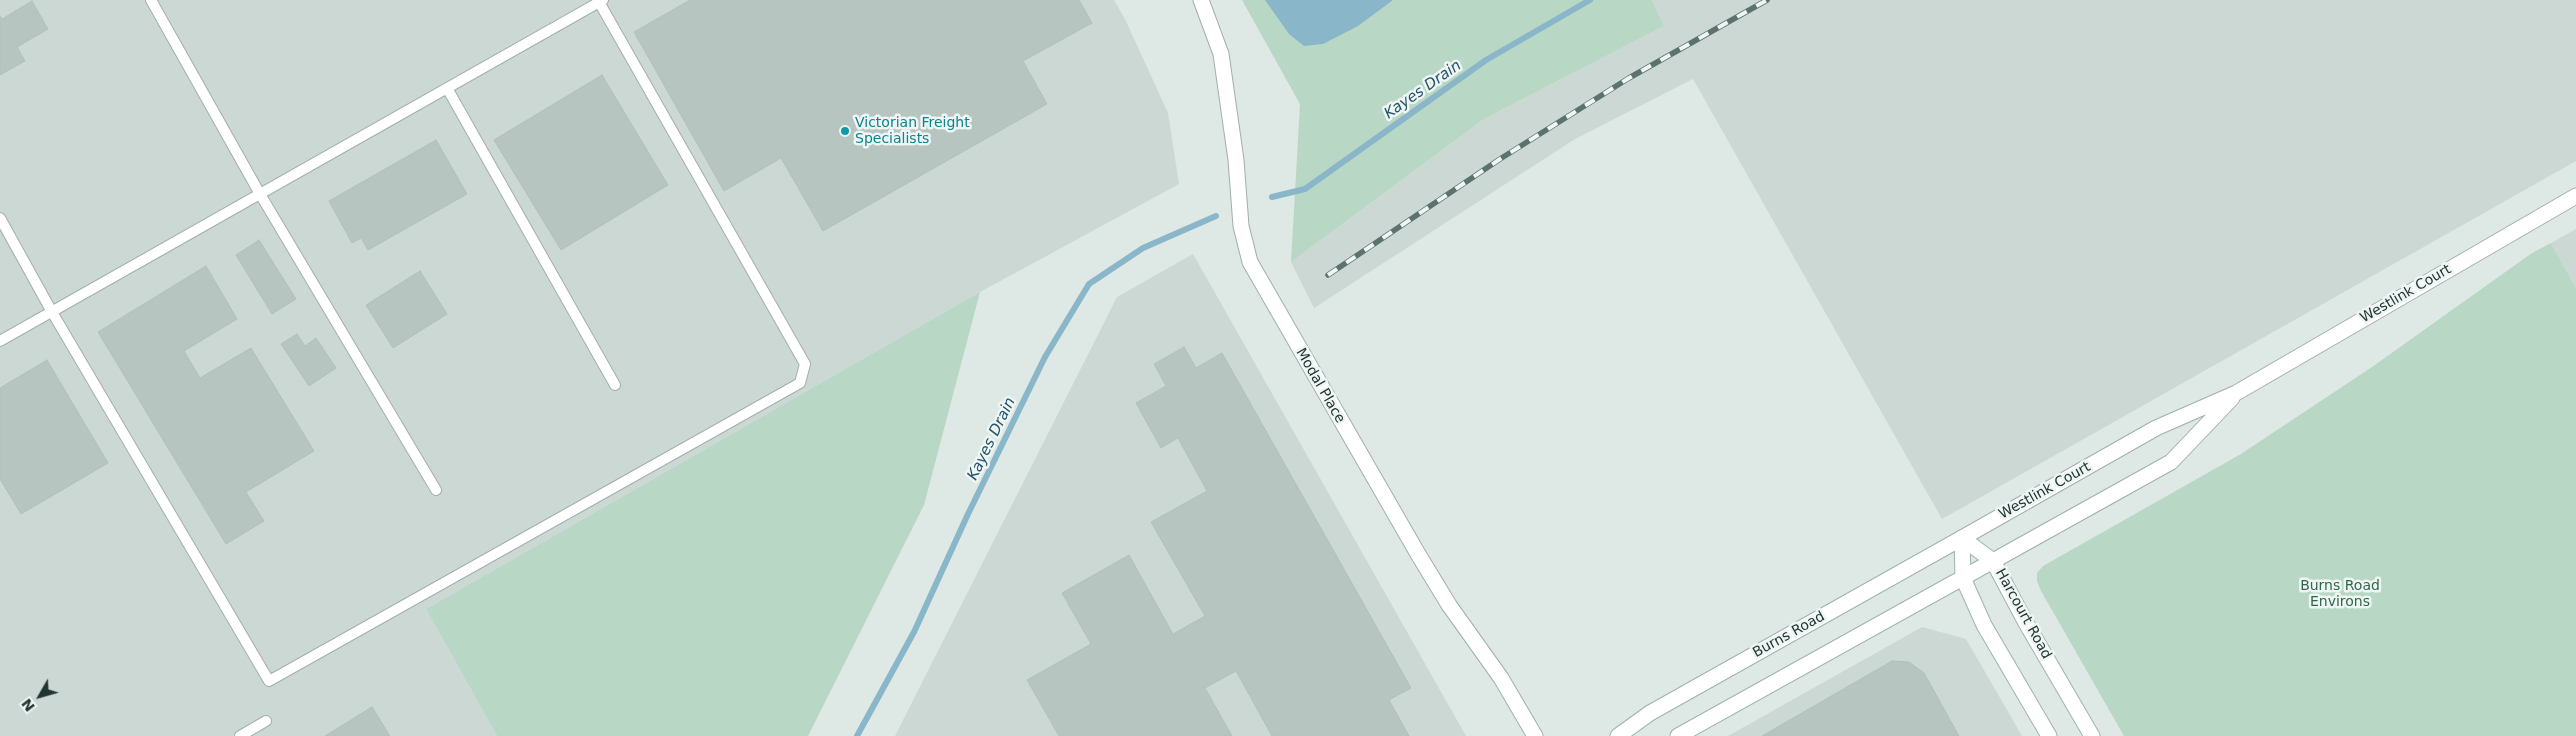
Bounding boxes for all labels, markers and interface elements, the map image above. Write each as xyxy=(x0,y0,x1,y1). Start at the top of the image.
water label: Kayes Drain xyxy=(1381,57,1465,123)
place label: Victorian Freight Specialists xyxy=(855,115,970,148)
marker: Victorian Freight Specialists xyxy=(839,125,851,137)
street label: Westlink Court xyxy=(2358,261,2454,327)
street label: Modal Place xyxy=(1292,346,1348,426)
water label: Kayes Drain xyxy=(964,395,1020,483)
street label: Westlink Court xyxy=(1996,459,2094,523)
street label: Harcourt Road xyxy=(1991,566,2055,662)
park label: Burns Road Environs xyxy=(2300,578,2380,610)
street label: Burns Road xyxy=(1750,608,1828,662)
north arrow xyxy=(15,671,65,721)
text: N xyxy=(18,696,38,715)

